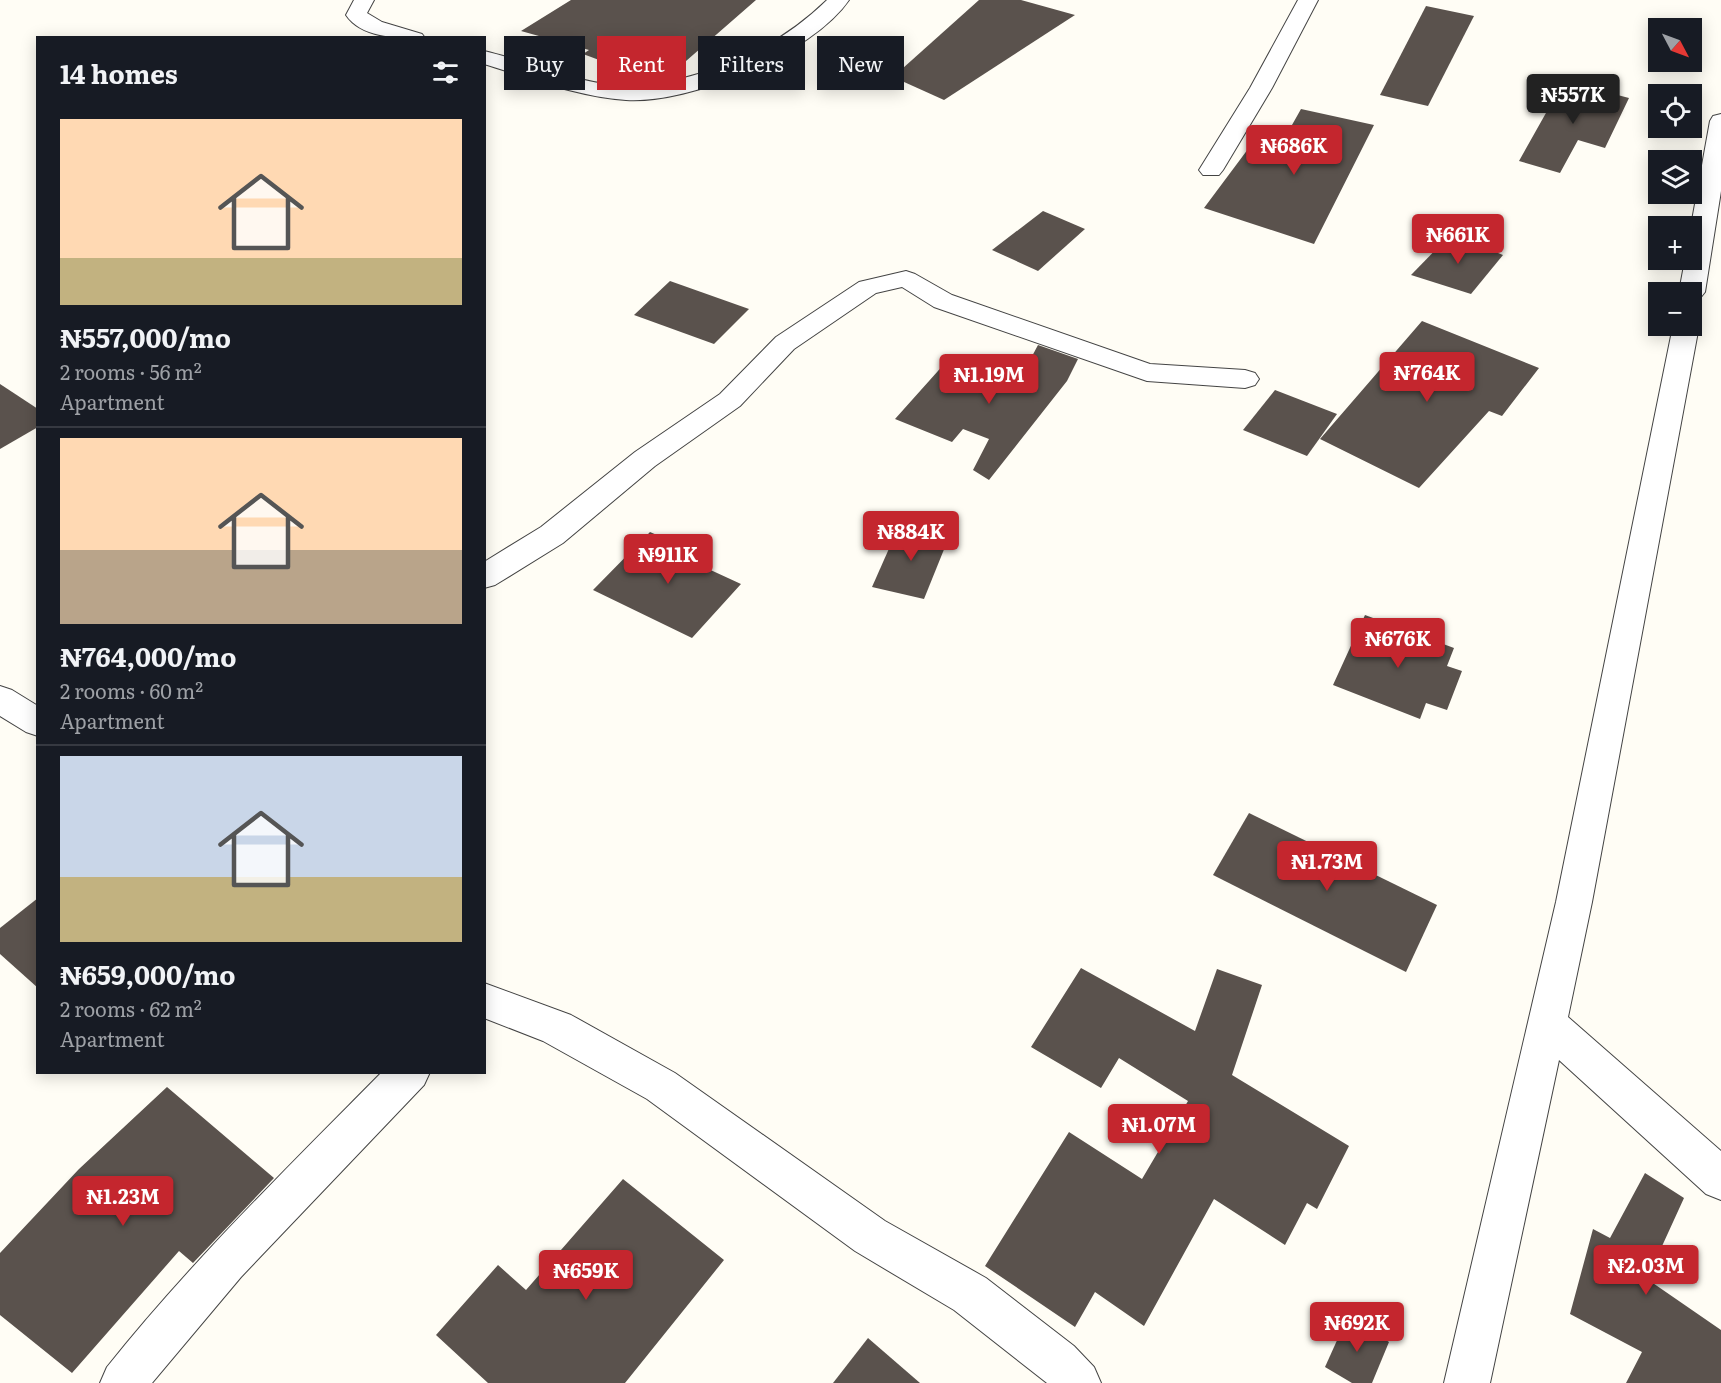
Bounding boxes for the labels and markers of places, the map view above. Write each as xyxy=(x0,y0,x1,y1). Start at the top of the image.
pin: ₦557K xyxy=(1531,74,1615,125)
pin: ₦686K xyxy=(1252,125,1336,176)
pin: ₦661K xyxy=(1416,214,1500,265)
pin: ₦764K xyxy=(1385,352,1469,403)
pin: ₦1.19M xyxy=(940,354,1038,405)
pin: ₦884K xyxy=(869,511,953,562)
pin: ₦911K xyxy=(626,534,710,585)
pin: ₦676K xyxy=(1356,618,1440,669)
pin: ₦1.73M xyxy=(1278,841,1376,892)
pin: ₦1.07M xyxy=(1110,1104,1208,1155)
pin: ₦1.23M xyxy=(74,1176,172,1227)
pin: ₦2.03M xyxy=(1597,1245,1695,1296)
pin: ₦659K xyxy=(544,1250,628,1301)
pin: ₦692K xyxy=(1315,1302,1399,1353)

